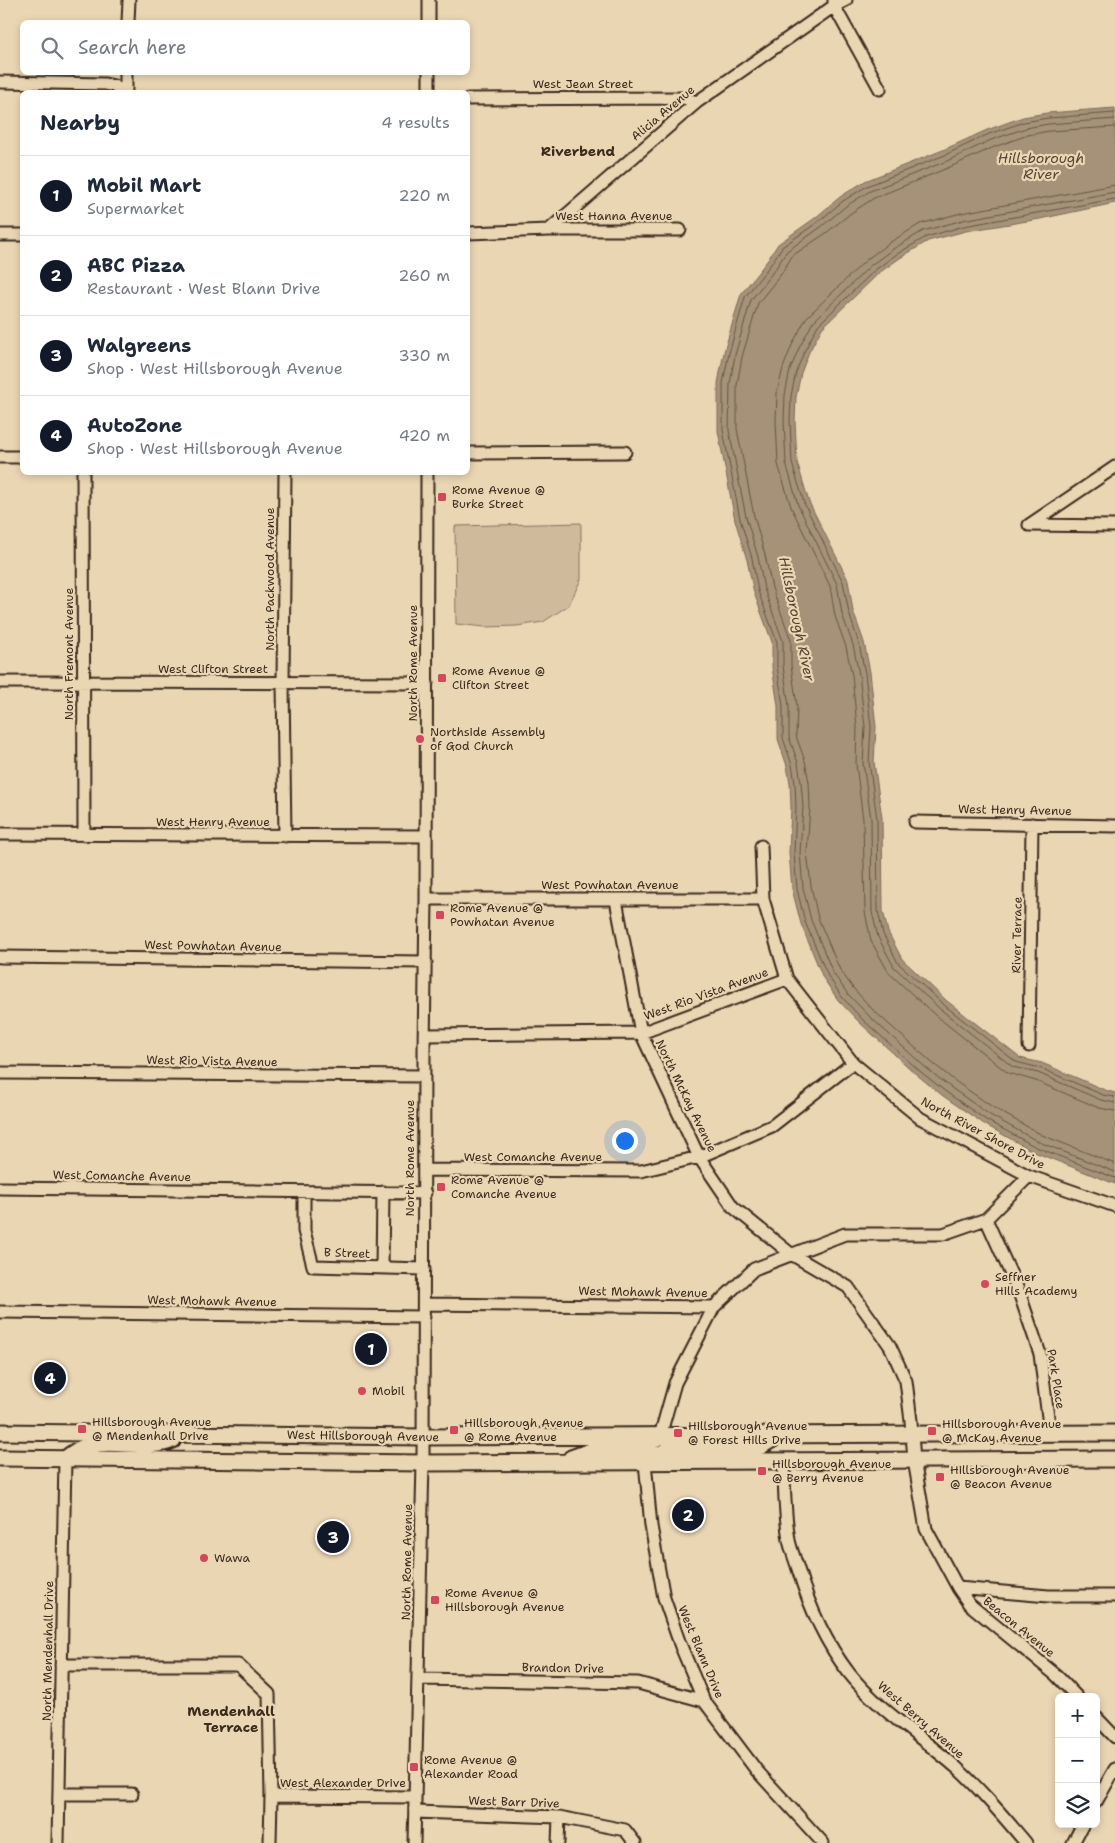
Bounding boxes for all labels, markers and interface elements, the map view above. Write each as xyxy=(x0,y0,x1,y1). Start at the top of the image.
search box xyxy=(20,20,470,75)
icon: search xyxy=(38,34,66,62)
text: Search here xyxy=(78,35,187,60)
street label: West Jean Street xyxy=(533,76,633,92)
street label: Alicia Avenue xyxy=(628,82,698,144)
text: Nearby xyxy=(40,109,120,137)
text: 4 results xyxy=(381,112,450,133)
district label: Riverbend xyxy=(541,142,616,160)
water label: Hillsborough River xyxy=(998,149,1084,183)
text: Mobil Mart xyxy=(87,173,201,198)
text: 1 xyxy=(52,185,60,206)
text: 220 m xyxy=(398,185,450,206)
text: Supermarket xyxy=(87,198,184,219)
street label: West Hanna Avenue xyxy=(555,208,673,224)
text: ABC Pizza xyxy=(87,253,185,278)
text: 2 xyxy=(50,265,62,286)
text: 260 m xyxy=(398,265,450,286)
text: Restaurant · West Blann Drive xyxy=(87,278,321,299)
text: Walgreens xyxy=(87,333,191,358)
text: 3 xyxy=(50,345,62,366)
text: 330 m xyxy=(398,345,450,366)
text: Shop · West Hillsborough Avenue xyxy=(87,358,343,379)
text: AutoZone xyxy=(87,413,182,438)
text: 4 xyxy=(50,425,62,446)
text: 420 m xyxy=(399,425,450,446)
text: Shop · West Hillsborough Avenue xyxy=(87,438,343,459)
place label: Rome Avenue @ Burke Street xyxy=(452,482,545,512)
marker: Rome Avenue @ Burke Street xyxy=(436,491,448,503)
street label: North Packwood Avenue xyxy=(262,507,278,651)
water label: Hillsborough River xyxy=(775,555,819,683)
street label: North Fremont Avenue xyxy=(61,588,77,720)
street label: North Rome Avenue xyxy=(405,604,421,721)
street label: West Clifton Street xyxy=(158,661,268,677)
place label: Rome Avenue @ Clifton Street xyxy=(452,663,545,693)
marker: Rome Avenue @ Clifton Street xyxy=(436,672,448,684)
place label: Northside Assembly of God Church xyxy=(430,724,546,754)
marker: Northside Assembly of God Church xyxy=(414,733,426,745)
street label: West Henry Avenue xyxy=(958,801,1072,819)
street label: West Henry Avenue xyxy=(156,814,270,830)
street label: West Powhatan Avenue xyxy=(541,877,679,893)
street label: River Terrace xyxy=(1008,896,1026,974)
place label: Rome Avenue @ Powhatan Avenue xyxy=(450,900,555,930)
marker: Rome Avenue @ Powhatan Avenue xyxy=(434,909,446,921)
street label: West Powhatan Avenue xyxy=(144,937,282,955)
street label: West Rio Vista Avenue xyxy=(642,964,771,1024)
street label: North McKay Avenue xyxy=(652,1037,720,1155)
street label: West Rio Vista Avenue xyxy=(146,1052,278,1070)
street label: North River Shore Drive xyxy=(918,1093,1048,1173)
street label: North Rome Avenue xyxy=(402,1099,418,1216)
your location xyxy=(612,1128,638,1154)
street label: West Comanche Avenue xyxy=(464,1149,602,1165)
street label: West Comanche Avenue xyxy=(53,1167,192,1185)
place label: Rome Avenue @ Comanche Avenue xyxy=(451,1172,557,1202)
marker: Rome Avenue @ Comanche Avenue xyxy=(435,1181,447,1193)
street label: B Street xyxy=(324,1244,370,1262)
place label: Seffner Hills Academy xyxy=(995,1269,1078,1299)
marker: Seffner Hills Academy xyxy=(979,1278,991,1290)
street label: West Mohawk Avenue xyxy=(578,1283,708,1301)
street label: West Mohawk Avenue xyxy=(147,1292,277,1310)
pin: 1 xyxy=(355,1330,387,1368)
street label: Park Place xyxy=(1043,1348,1069,1410)
pin: 4 xyxy=(34,1359,66,1397)
place label: Mobil xyxy=(372,1383,405,1399)
marker: Mobil xyxy=(356,1385,368,1397)
place label: Hillsborough Avenue @ Mendenhall Drive xyxy=(92,1414,212,1444)
place label: Hillsborough Avenue @ Rome Avenue xyxy=(464,1415,584,1445)
place label: Hillsborough Avenue @ McKay Avenue xyxy=(942,1416,1062,1446)
place label: Hillsborough Avenue @ Forest Hills Drive xyxy=(688,1418,808,1448)
marker: Hillsborough Avenue @ Mendenhall Drive xyxy=(76,1423,88,1435)
marker: Hillsborough Avenue @ Rome Avenue xyxy=(448,1424,460,1436)
marker: Hillsborough Avenue @ McKay Avenue xyxy=(926,1425,938,1437)
street label: West Hillsborough Avenue xyxy=(287,1427,439,1445)
marker: Hillsborough Avenue @ Forest Hills Drive xyxy=(672,1427,684,1439)
place label: Hillsborough Avenue @ Berry Avenue xyxy=(772,1456,892,1486)
place label: Hillsborough Avenue @ Beacon Avenue xyxy=(950,1462,1070,1492)
marker: Hillsborough Avenue @ Berry Avenue xyxy=(756,1465,768,1477)
marker: Hillsborough Avenue @ Beacon Avenue xyxy=(934,1471,946,1483)
pin: 2 xyxy=(672,1496,704,1534)
street label: North Rome Avenue xyxy=(398,1503,416,1621)
pin: 3 xyxy=(317,1518,349,1556)
place label: Wawa xyxy=(214,1550,250,1566)
marker: Wawa xyxy=(198,1552,210,1564)
street label: North Mendenhall Drive xyxy=(39,1580,57,1721)
place label: Rome Avenue @ Hillsborough Avenue xyxy=(445,1585,565,1615)
street label: Beacon Avenue xyxy=(980,1593,1058,1661)
marker: Rome Avenue @ Hillsborough Avenue xyxy=(429,1594,441,1606)
street label: West Blann Drive xyxy=(674,1603,728,1701)
street label: Brandon Drive xyxy=(522,1659,604,1677)
street label: West Berry Avenue xyxy=(874,1678,968,1762)
map controls xyxy=(1055,1693,1100,1828)
button: + xyxy=(1055,1693,1100,1738)
district label: Mendenhall Terrace xyxy=(187,1702,275,1736)
button: − xyxy=(1055,1738,1100,1783)
place label: Rome Avenue @ Alexander Road xyxy=(424,1752,518,1782)
marker: Rome Avenue @ Alexander Road xyxy=(408,1761,420,1773)
street label: West Alexander Drive xyxy=(280,1775,406,1791)
button: layers xyxy=(1055,1783,1100,1828)
street label: West Barr Drive xyxy=(468,1792,560,1812)

